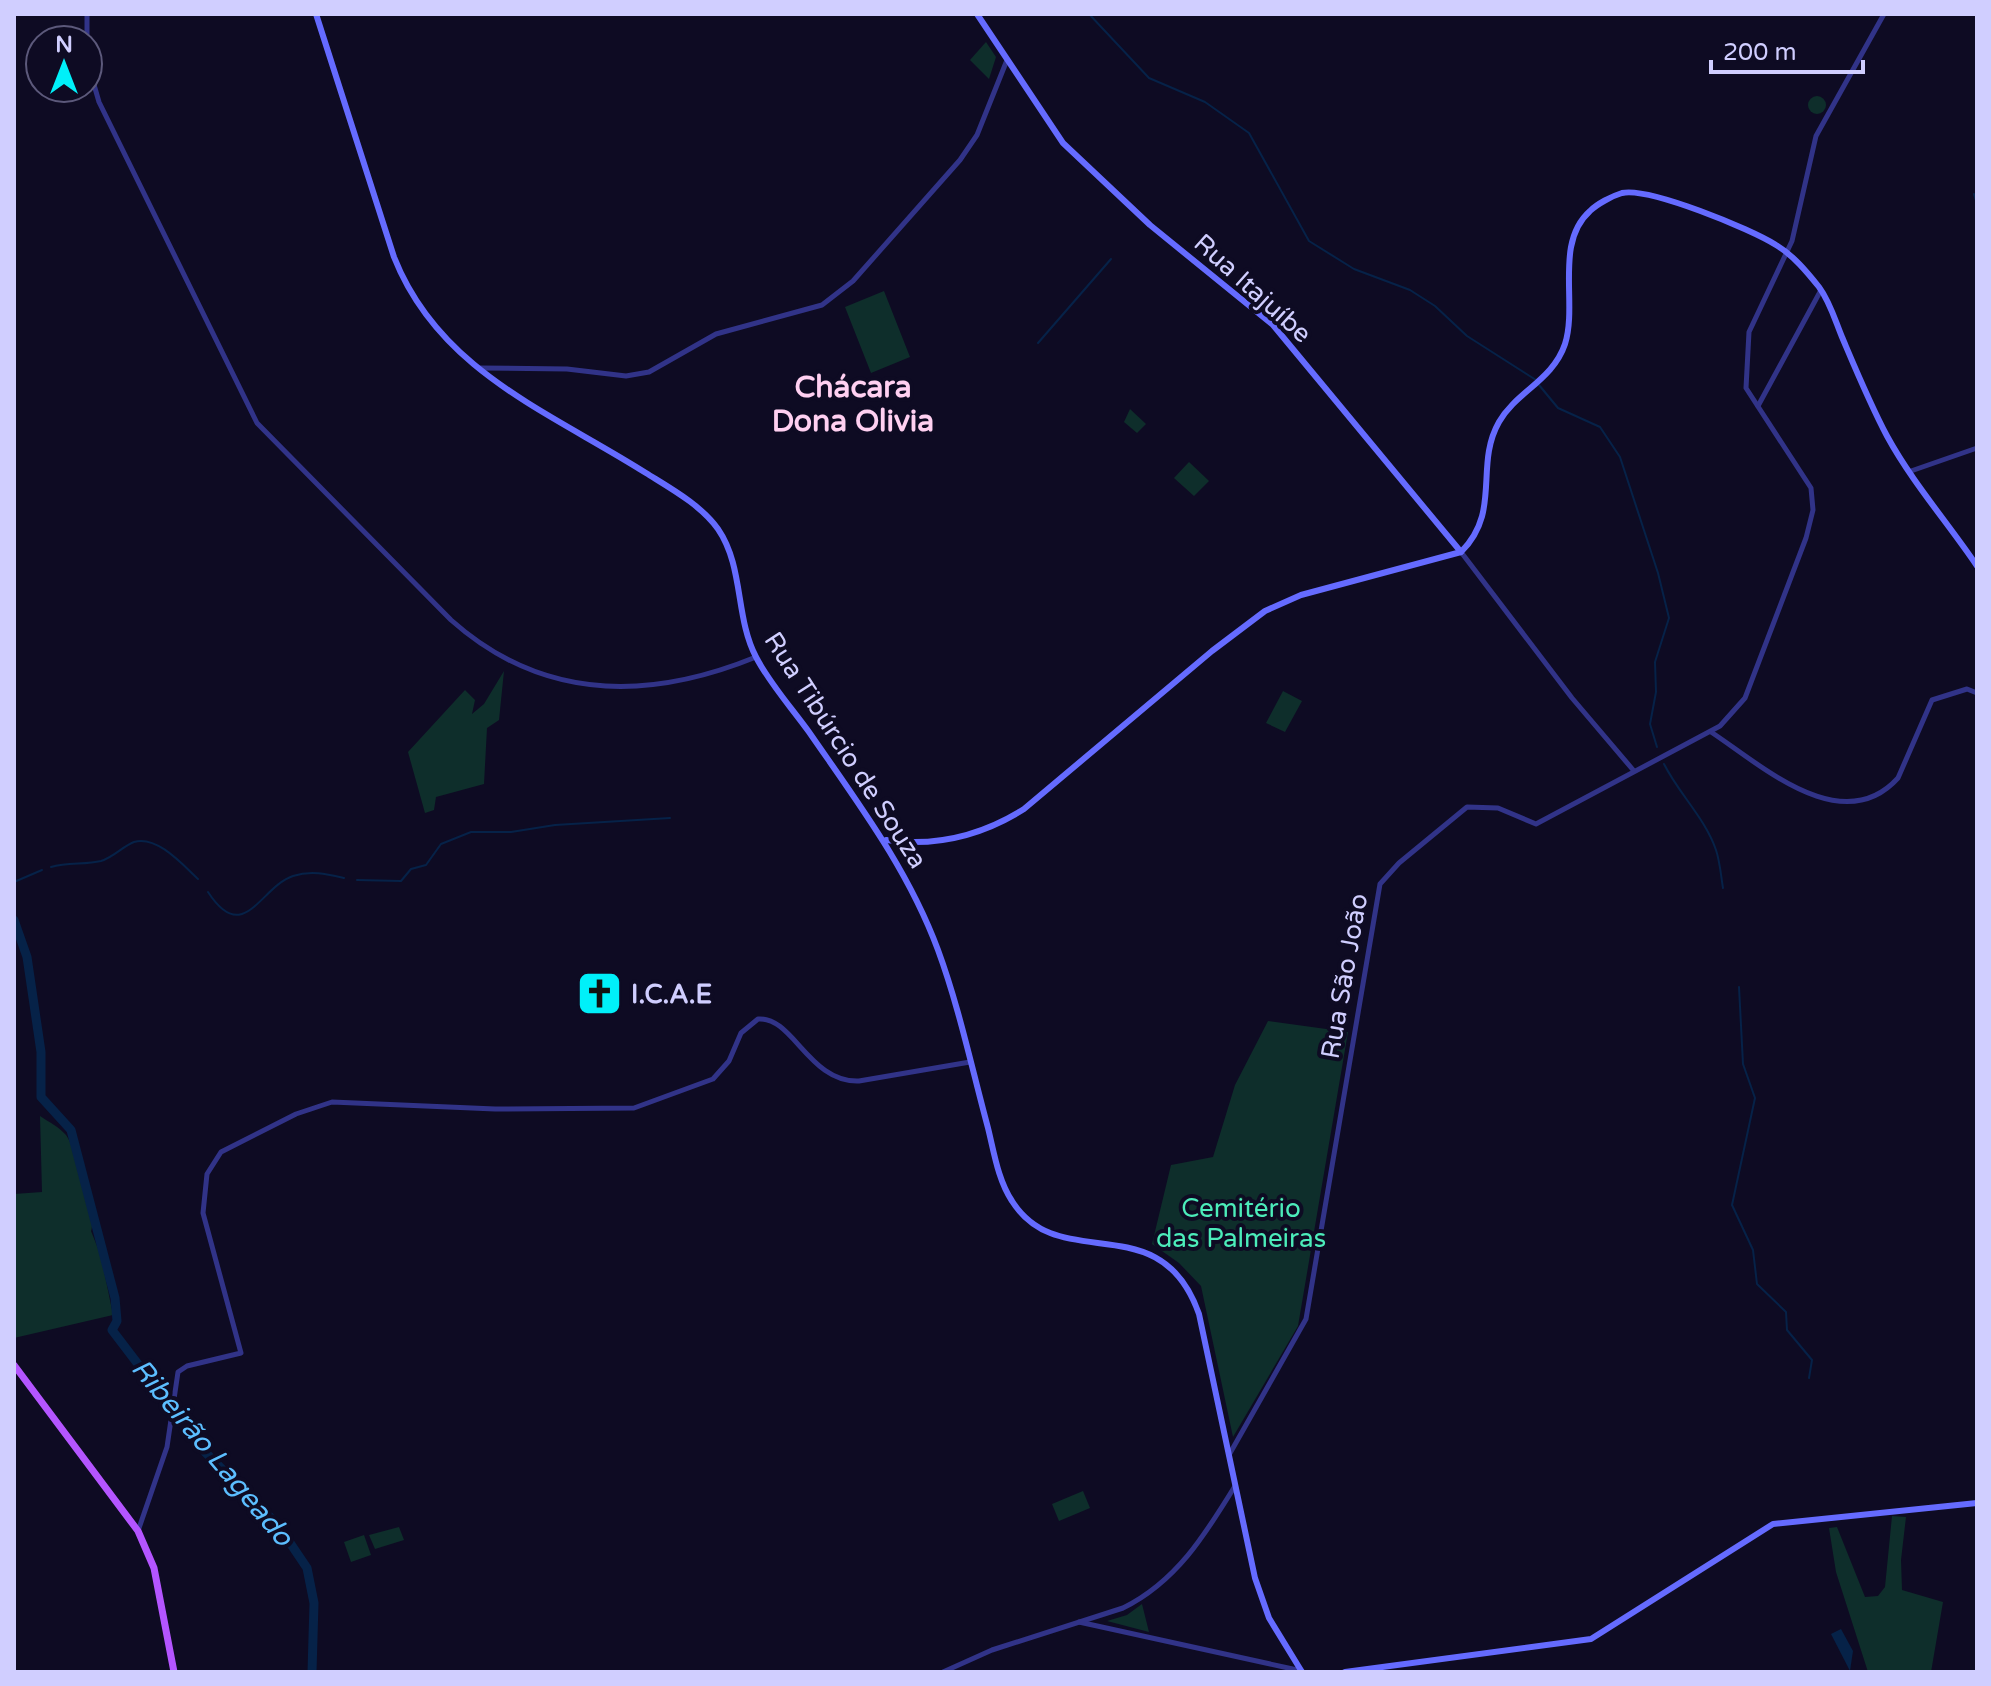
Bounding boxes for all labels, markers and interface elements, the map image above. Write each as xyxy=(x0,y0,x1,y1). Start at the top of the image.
north arrow xyxy=(24,24,104,104)
scale bar xyxy=(1711,24,1863,74)
text: N xyxy=(55,32,73,58)
text: 200 m xyxy=(1723,38,1797,67)
street label: Rua Itajuíbe xyxy=(1188,228,1318,349)
district label: Chácara Dona Olivia xyxy=(772,369,934,440)
street label: Rua Tibúrcio de Souza xyxy=(758,626,934,874)
street label: Rua São João xyxy=(1315,891,1374,1061)
church icon: I.C.A.E xyxy=(576,970,624,1018)
place label: I.C.A.E xyxy=(631,979,712,1010)
park label: Cemitério das Palmeiras xyxy=(1156,1193,1326,1254)
water label: Ribeirão Lageado xyxy=(124,1352,302,1555)

